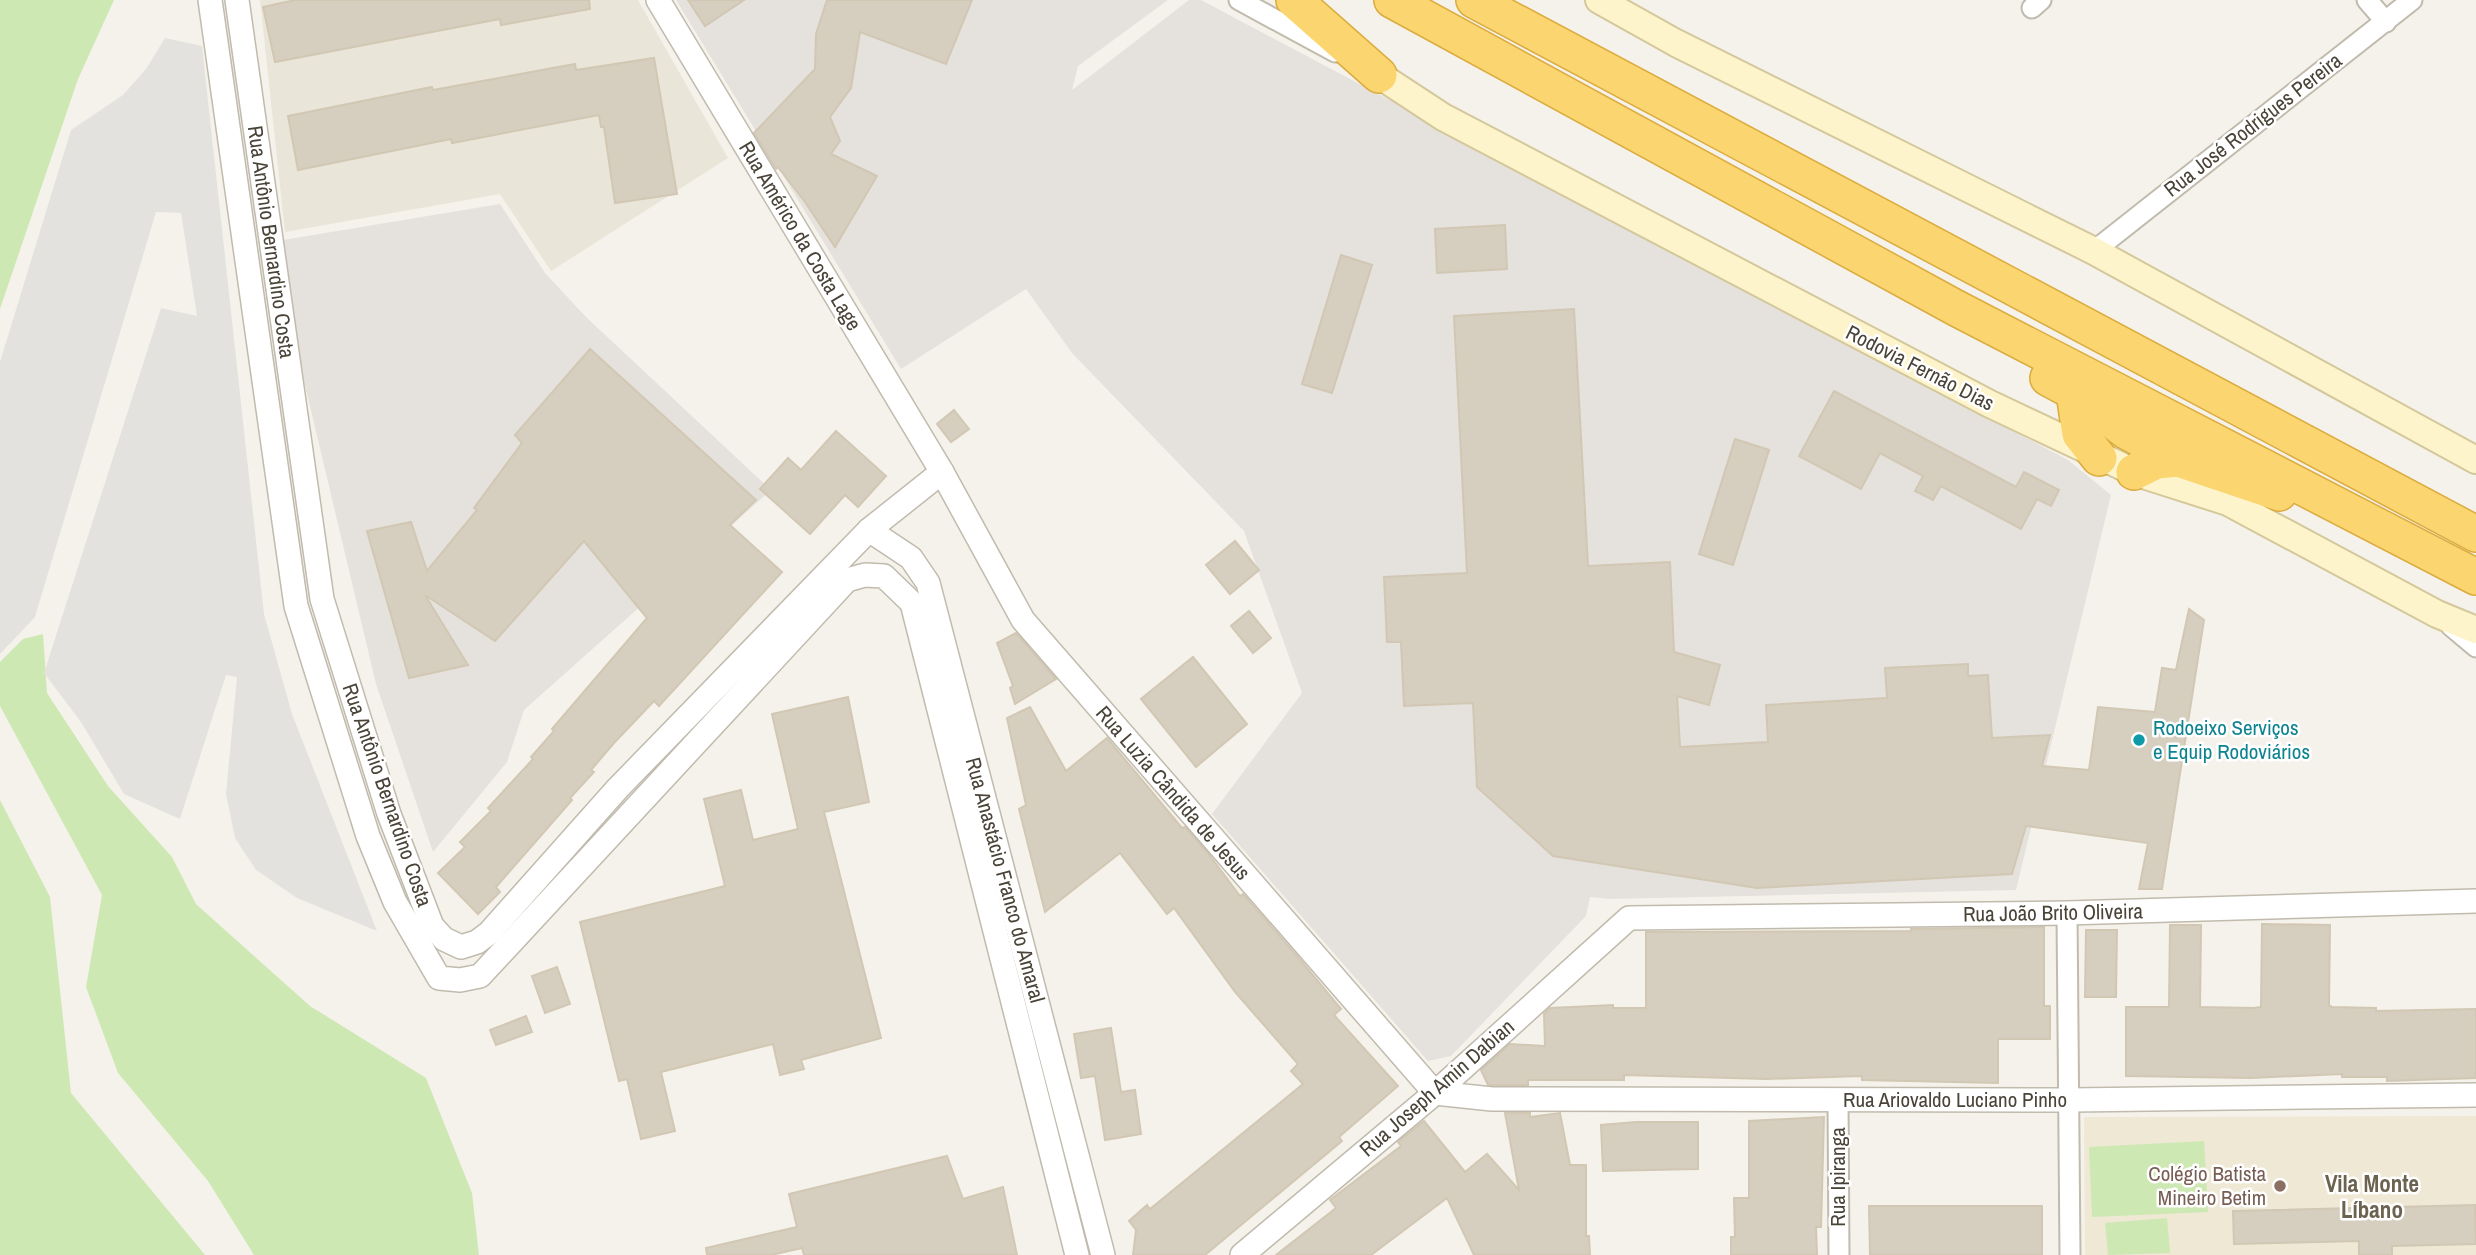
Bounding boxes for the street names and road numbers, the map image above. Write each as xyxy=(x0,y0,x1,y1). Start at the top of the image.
street label: Rua José Rodrigues Pereira xyxy=(2158,46,2348,203)
street label: Rua Antônio Bernardino Costa xyxy=(241,124,302,360)
street label: Rua Américo da Costa Lage xyxy=(732,136,869,336)
street label: Rodovia Fernão Dias xyxy=(1841,318,1999,417)
street label: Rua Antônio Bernardino Costa xyxy=(336,679,439,911)
street label: Rua Luzia Cândida de Jesus xyxy=(1090,699,1257,886)
street label: Rua Anastácio Franco do Amaral xyxy=(959,754,1052,1006)
street label: Rua João Brito Oliveira xyxy=(1963,896,2144,929)
street label: Rua Joseph Amin Dabian xyxy=(1353,1012,1520,1163)
street label: Rua Ariovaldo Luciano Pinho xyxy=(1843,1085,2067,1114)
street label: Rua Ipiranga xyxy=(1823,1127,1852,1227)

